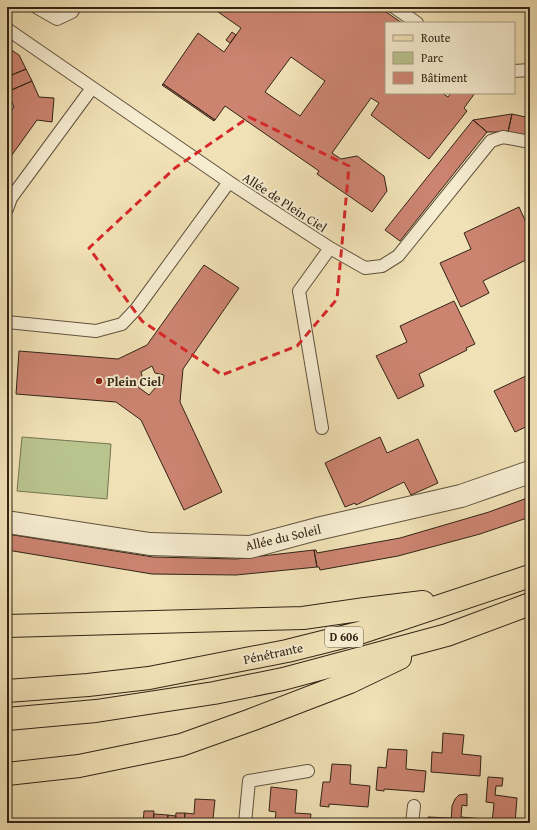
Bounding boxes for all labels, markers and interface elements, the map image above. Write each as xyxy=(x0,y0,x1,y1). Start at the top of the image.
legend xyxy=(385,22,515,94)
text: Route xyxy=(421,29,451,46)
text: Parc xyxy=(421,49,444,66)
text: Bâtiment xyxy=(421,69,468,86)
street label: Allée de Plein Ciel xyxy=(239,168,331,237)
place label: Plein Ciel xyxy=(107,372,161,391)
marker: Plein Ciel xyxy=(94,376,104,386)
street label: Allée du Soleil xyxy=(243,519,323,555)
road number: D 606 xyxy=(325,627,363,647)
street label: Pénétrante xyxy=(242,638,305,669)

